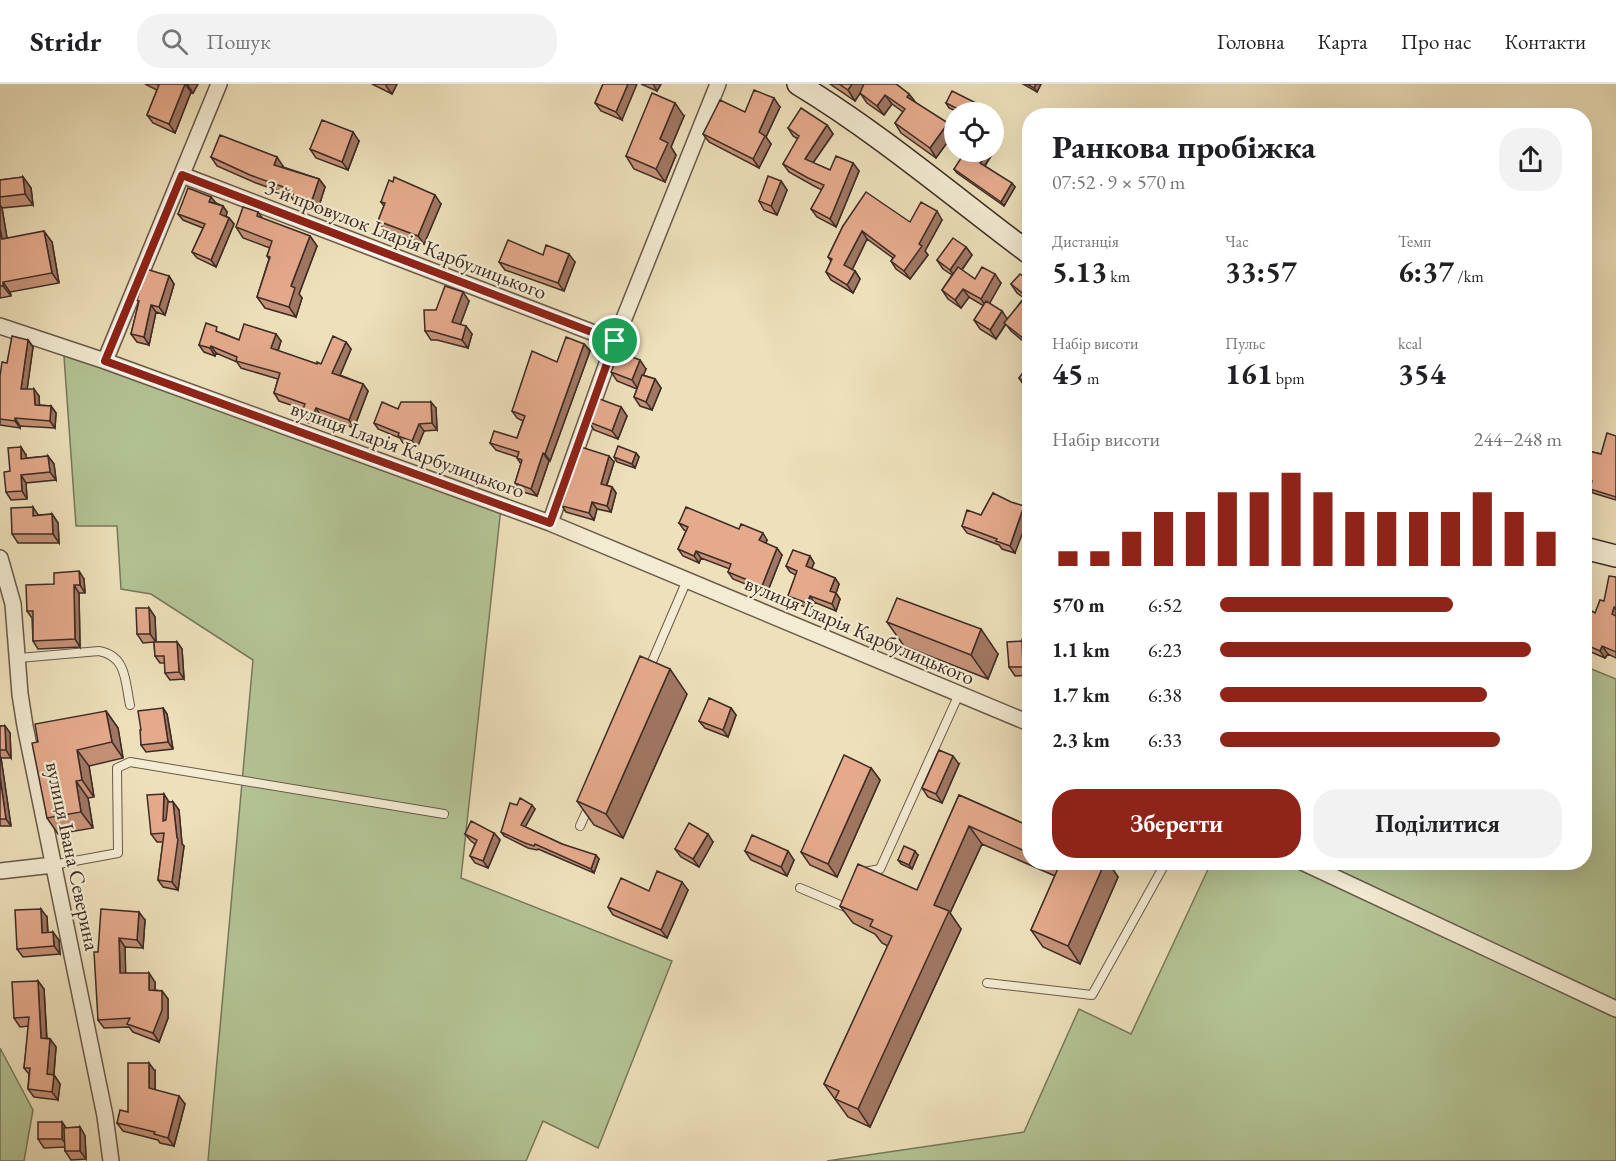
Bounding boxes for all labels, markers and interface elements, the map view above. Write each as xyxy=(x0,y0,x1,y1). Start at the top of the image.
search box xyxy=(137,14,557,68)
text: Stridr xyxy=(30,23,101,59)
icon: search xyxy=(158,25,191,58)
text: Пошук xyxy=(206,27,271,56)
text: Головна xyxy=(1217,28,1285,55)
text: Карта xyxy=(1318,28,1368,55)
text: Про нас xyxy=(1401,28,1471,55)
text: Контакти xyxy=(1504,28,1586,55)
map controls xyxy=(944,102,1004,162)
button: locate xyxy=(944,102,1004,162)
text: Ранкова пробіжка xyxy=(1052,125,1316,168)
button: share xyxy=(1499,128,1562,191)
text: 07:52 · 9 × 570 m xyxy=(1052,169,1185,195)
street label: 3-й провулок Іларія Карбулицького xyxy=(261,173,551,305)
text: Дистанція xyxy=(1052,231,1119,252)
text: Час xyxy=(1225,231,1249,252)
text: Темп xyxy=(1398,231,1431,252)
text: 5.13 xyxy=(1052,252,1107,291)
text: 33:57 xyxy=(1225,252,1297,291)
text: 6:37 xyxy=(1398,252,1454,291)
text: km xyxy=(1107,266,1130,287)
text: /km xyxy=(1454,266,1484,287)
pin xyxy=(589,315,640,366)
icon: arrive xyxy=(598,324,631,357)
text: Набір висоти xyxy=(1052,333,1138,354)
text: Пульс xyxy=(1225,333,1266,354)
text: kcal xyxy=(1398,333,1422,354)
text: 45 xyxy=(1052,354,1084,393)
text: 161 xyxy=(1225,354,1273,393)
text: 354 xyxy=(1398,354,1446,393)
text: m xyxy=(1084,368,1099,389)
text: bpm xyxy=(1273,368,1305,389)
street label: вулиця Іларія Карбулицького xyxy=(287,394,529,504)
text: Набір висоти xyxy=(1052,426,1160,452)
text: 244–248 m xyxy=(1474,426,1562,452)
street label: вулиця Іларія Карбулицького xyxy=(741,569,979,691)
text: 570 m xyxy=(1052,592,1105,618)
text: 6:52 xyxy=(1148,592,1182,618)
text: 1.1 km xyxy=(1052,637,1110,663)
text: 6:23 xyxy=(1148,637,1182,663)
text: 1.7 km xyxy=(1052,682,1110,708)
text: 6:38 xyxy=(1148,682,1182,708)
text: 2.3 km xyxy=(1052,727,1110,753)
text: 6:33 xyxy=(1148,727,1182,753)
street label: вулиця Івана Северина xyxy=(40,759,106,953)
button: Зберегти xyxy=(1052,789,1301,858)
button: Поділитися xyxy=(1313,789,1562,858)

